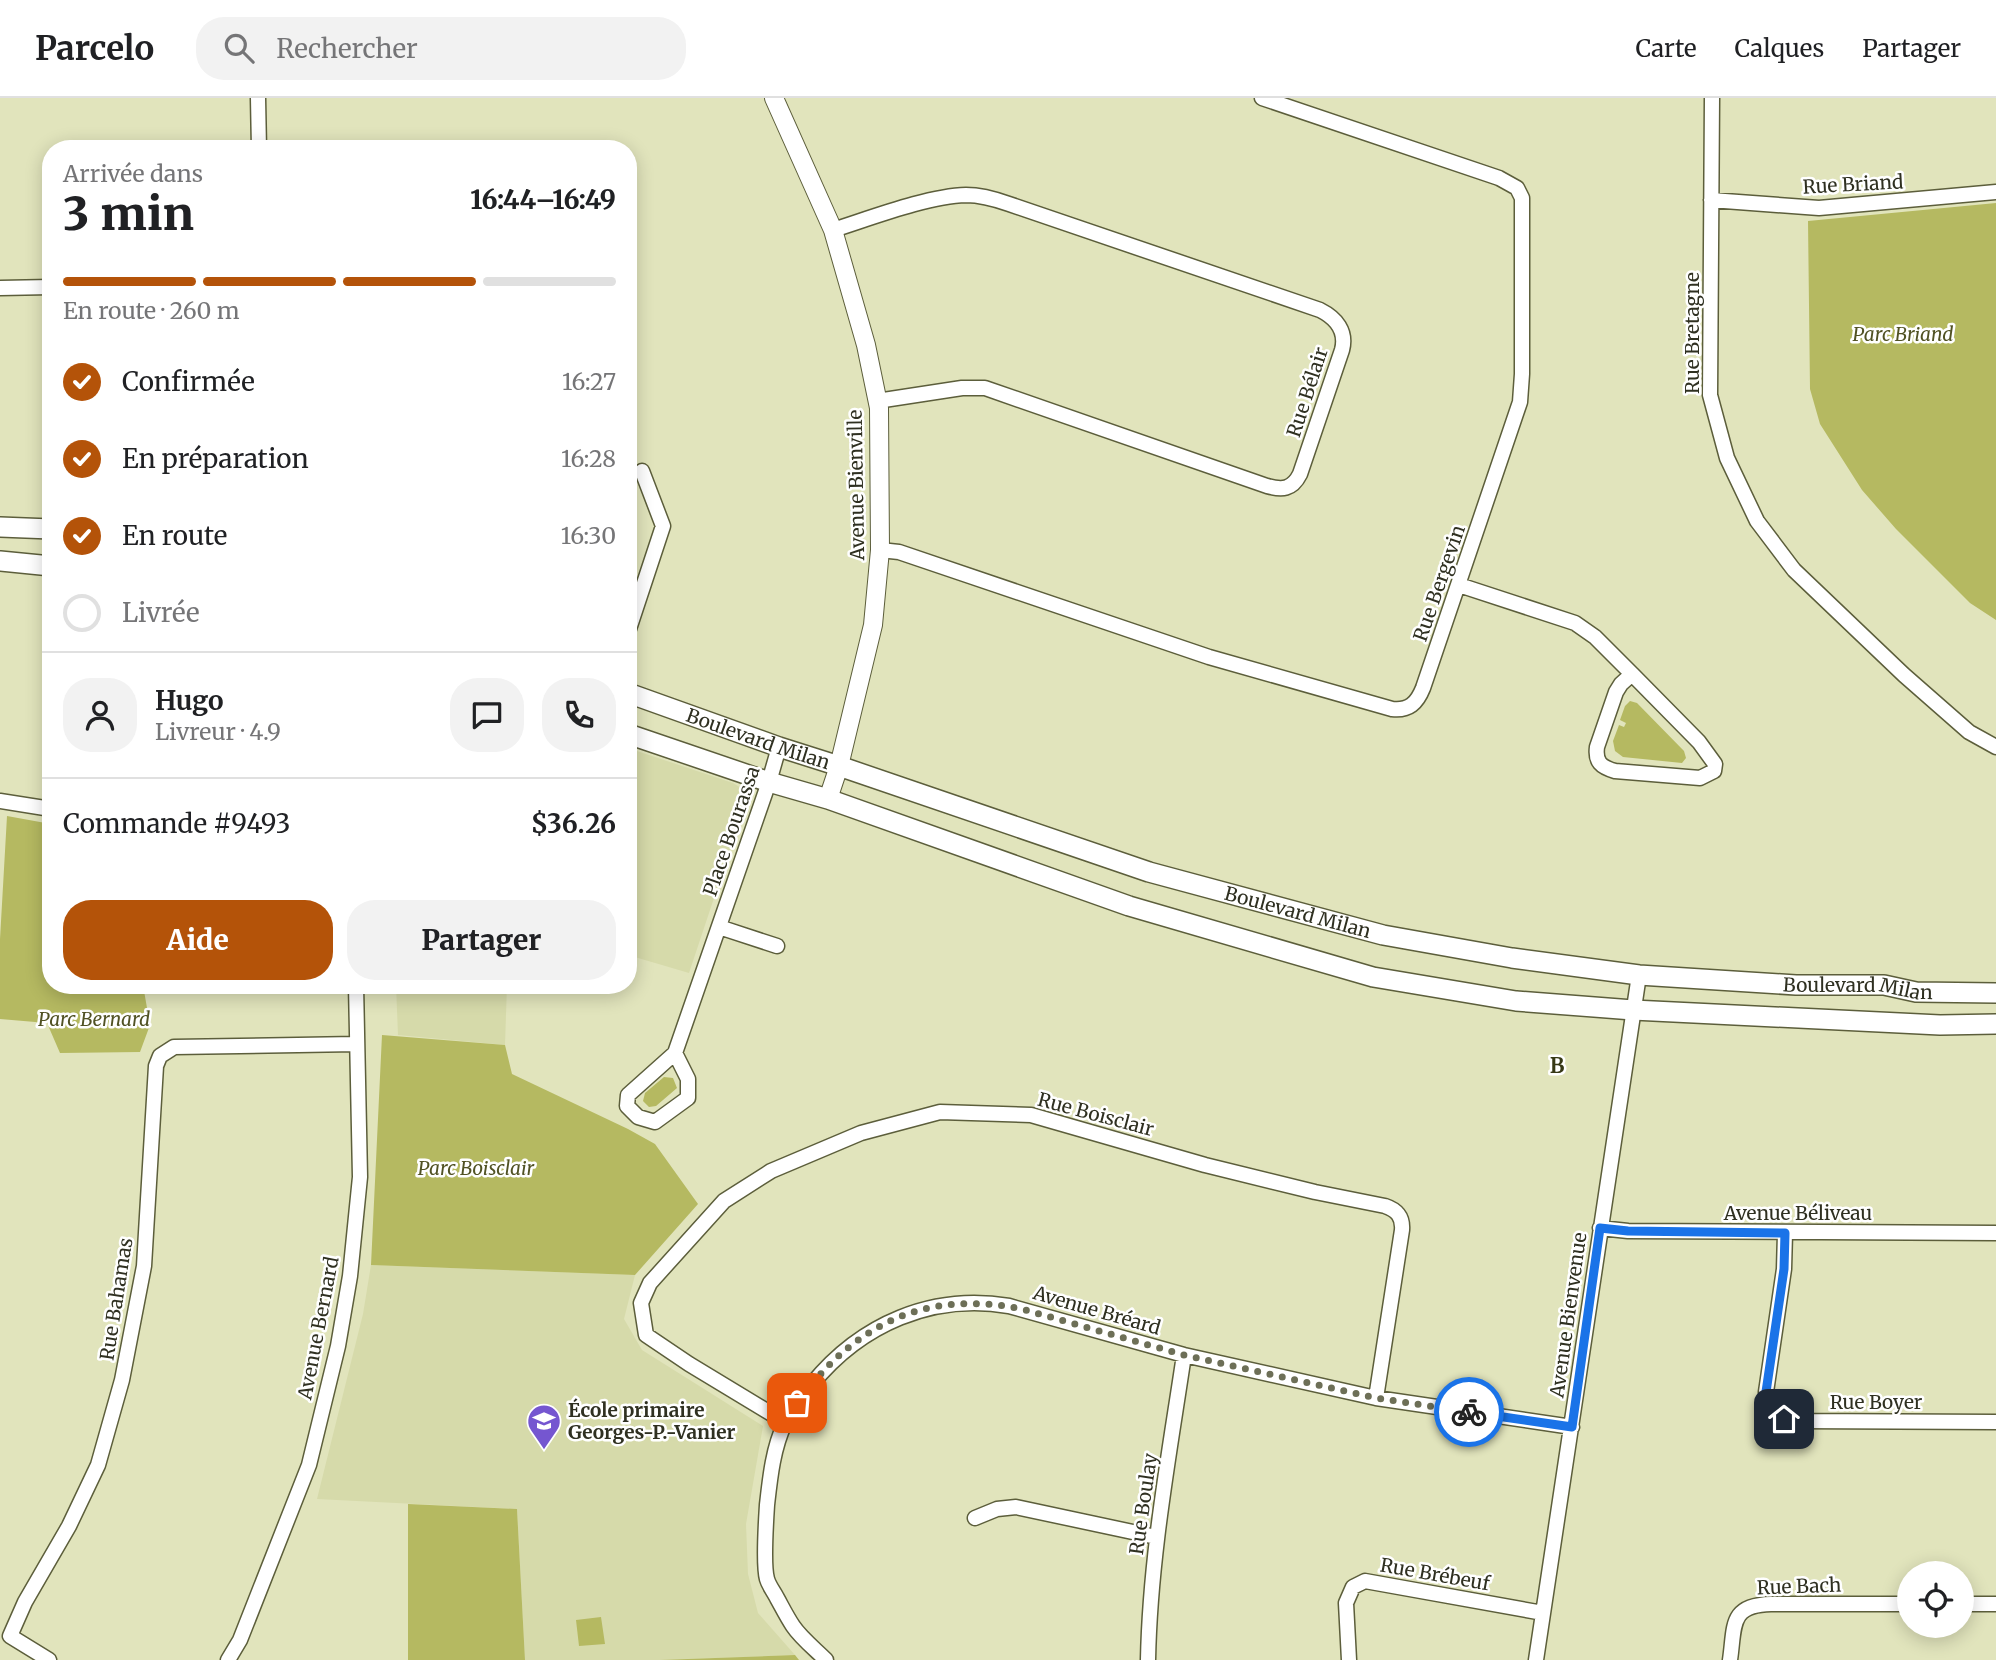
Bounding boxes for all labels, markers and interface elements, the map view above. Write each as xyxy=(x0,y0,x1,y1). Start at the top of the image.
search box xyxy=(196,17,686,80)
text: Parcelo xyxy=(35,28,154,69)
icon: search xyxy=(220,29,258,67)
text: Rechercher xyxy=(276,32,418,65)
text: Carte xyxy=(1635,33,1696,64)
text: Calques xyxy=(1734,33,1824,64)
text: Partager xyxy=(1862,33,1961,64)
text: Arrivée dans xyxy=(63,159,203,188)
street label: Rue Briand xyxy=(1802,169,1904,199)
text: 16:44–16:49 xyxy=(470,183,616,216)
text: 3 min xyxy=(63,185,194,243)
street label: Rue Bretagne xyxy=(1680,272,1704,394)
text: En route · 260 m xyxy=(63,296,240,325)
park label: Parc Briand xyxy=(1853,322,1953,346)
street label: Rue Bélair xyxy=(1281,344,1333,440)
icon: check xyxy=(63,363,101,401)
text: Confirmée xyxy=(122,365,255,398)
text: 16:27 xyxy=(562,367,616,396)
street label: Avenue Bienville xyxy=(843,409,869,562)
icon: check xyxy=(63,440,101,478)
text: En préparation xyxy=(122,442,309,475)
text: 16:28 xyxy=(561,444,616,473)
icon: check xyxy=(63,517,101,555)
text: En route xyxy=(122,519,227,552)
text: 16:30 xyxy=(561,521,616,550)
street label: Rue Bergevin xyxy=(1408,521,1470,644)
text: Livrée xyxy=(122,596,200,629)
button: person xyxy=(63,678,137,752)
button: chat xyxy=(450,678,524,752)
button: phone xyxy=(542,678,616,752)
text: Hugo xyxy=(155,684,224,717)
street label: Boulevard Milan xyxy=(683,703,833,775)
text: Livreur · 4.9 xyxy=(155,717,281,746)
street label: Place Bourassa xyxy=(698,763,764,899)
text: Commande #9493 xyxy=(63,807,290,840)
text: $36.26 xyxy=(531,807,616,840)
street label: Boulevard Milan xyxy=(1222,881,1374,943)
button: Aide xyxy=(63,900,333,980)
button: Partager xyxy=(347,900,616,980)
street label: Boulevard Milan xyxy=(1782,972,1933,1005)
park label: Parc Bernard xyxy=(38,1007,150,1031)
district label: B xyxy=(1550,1052,1565,1079)
street label: Rue Boisclair xyxy=(1035,1087,1157,1141)
park label: Parc Boisclair xyxy=(418,1156,535,1180)
street label: Avenue Béliveau xyxy=(1723,1201,1872,1225)
street label: Avenue Bienvenue xyxy=(1544,1231,1591,1400)
street label: Rue Bahamas xyxy=(94,1236,138,1362)
street label: Avenue Bernard xyxy=(292,1254,344,1402)
street label: Avenue Bréard xyxy=(1030,1280,1163,1340)
pin xyxy=(767,1373,827,1433)
courier xyxy=(1434,1377,1504,1447)
icon: bag xyxy=(778,1384,816,1422)
pin xyxy=(1754,1389,1814,1449)
street label: Rue Boyer xyxy=(1830,1390,1923,1414)
icon: bike xyxy=(1450,1393,1488,1431)
place label: École primaire Georges-P.-Vanier xyxy=(568,1398,735,1444)
icon: home xyxy=(1765,1400,1803,1438)
school or university icon: École primaire Georges-P.-Vanier xyxy=(525,1402,563,1451)
street label: Rue Boulay xyxy=(1124,1452,1162,1556)
street label: Rue Brébeuf xyxy=(1378,1553,1492,1596)
map controls xyxy=(1897,1561,1974,1638)
button: locate xyxy=(1897,1561,1974,1638)
street label: Rue Bach xyxy=(1756,1573,1842,1599)

